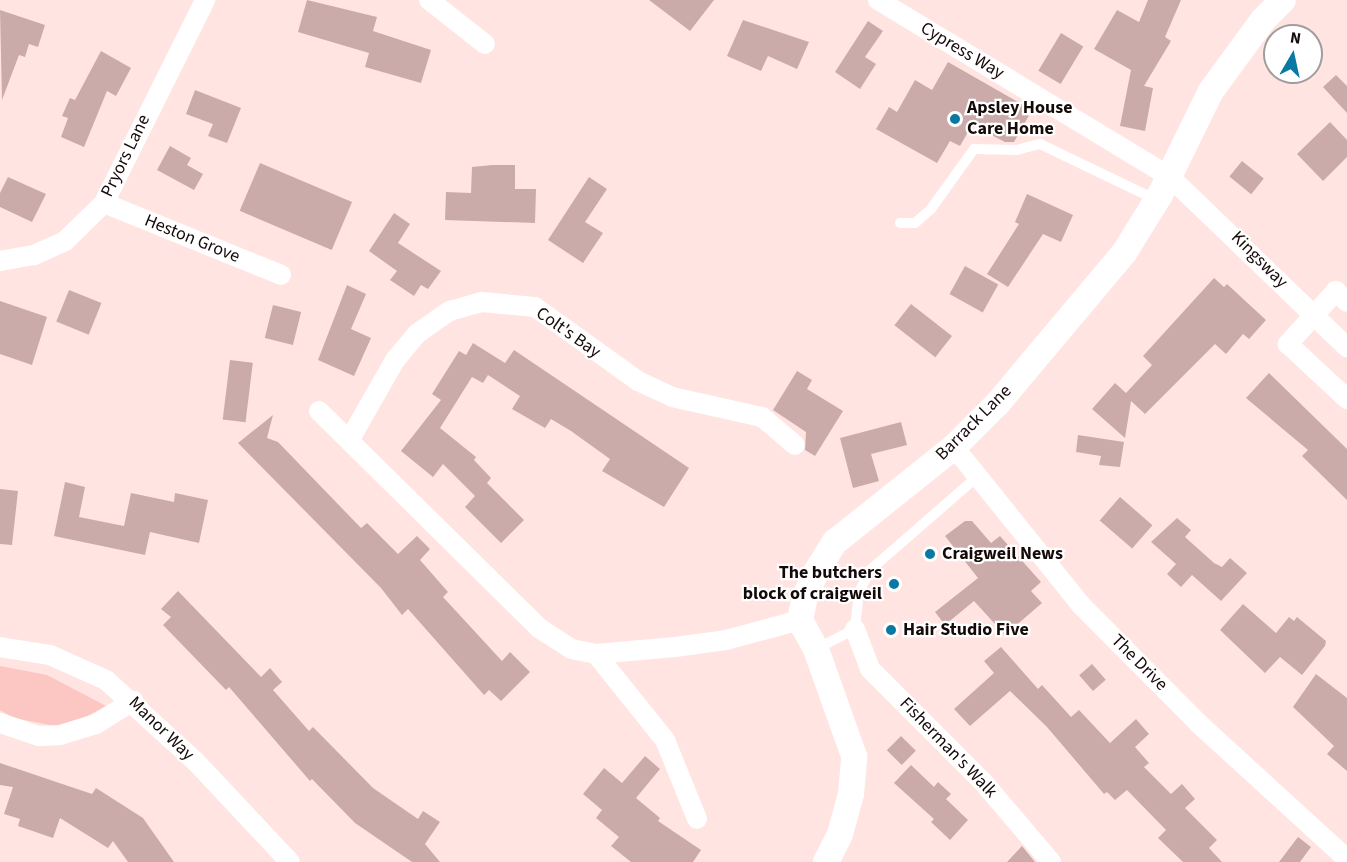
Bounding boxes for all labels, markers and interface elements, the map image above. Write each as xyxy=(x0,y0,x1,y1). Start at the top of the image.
street label: Cypress Way xyxy=(916,18,1008,84)
north arrow xyxy=(1263,24,1323,84)
text: N xyxy=(1289,26,1302,50)
place label: Apsley House Care Home xyxy=(967,98,1073,140)
street label: Pryors Lane xyxy=(97,111,155,201)
marker: Apsley House Care Home xyxy=(948,112,962,126)
street label: Heston Grove xyxy=(141,210,243,268)
street label: Kingsway xyxy=(1226,227,1292,293)
street label: Colt's Bay xyxy=(531,303,605,363)
street label: Barrack Lane xyxy=(932,381,1016,465)
place label: Craigweil News xyxy=(942,543,1063,565)
marker: Craigweil News xyxy=(923,547,937,561)
place label: The butchers block of craigweil xyxy=(743,563,882,606)
marker: The butchers block of craigweil xyxy=(887,577,901,591)
place label: Hair Studio Five xyxy=(903,619,1029,641)
marker: Hair Studio Five xyxy=(884,623,898,637)
street label: The Drive xyxy=(1106,630,1172,696)
street label: Manor Way xyxy=(124,692,198,766)
street label: Fisherman's Walk xyxy=(895,693,1001,803)

